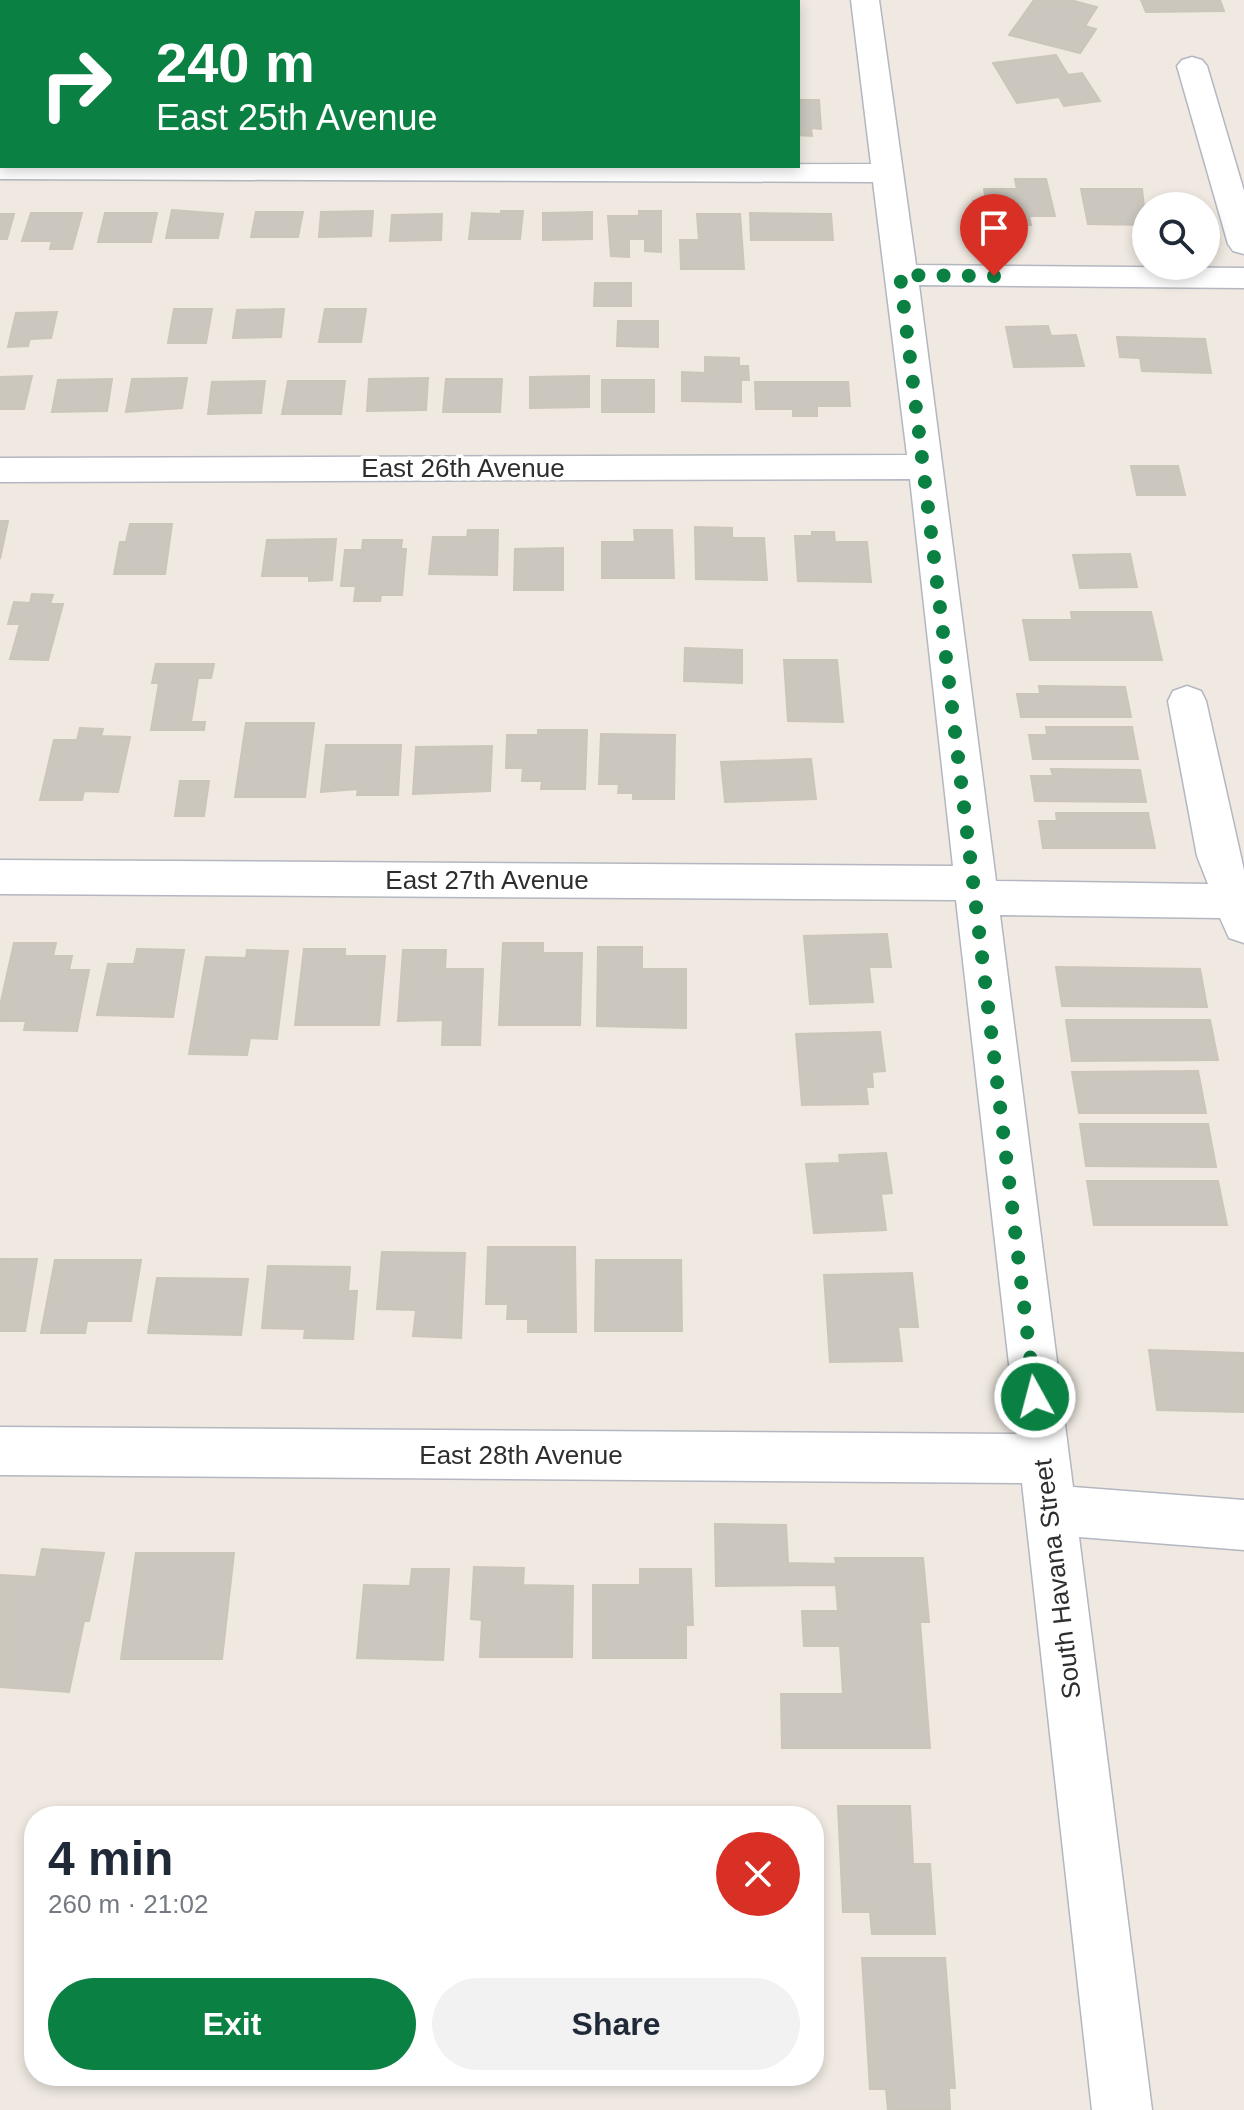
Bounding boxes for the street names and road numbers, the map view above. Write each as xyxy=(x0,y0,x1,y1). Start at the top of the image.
street label: East 26th Avenue xyxy=(361,453,565,483)
street label: East 27th Avenue xyxy=(385,865,589,895)
street label: East 28th Avenue xyxy=(419,1440,623,1470)
street label: South Havana Street xyxy=(1027,1457,1087,1701)

